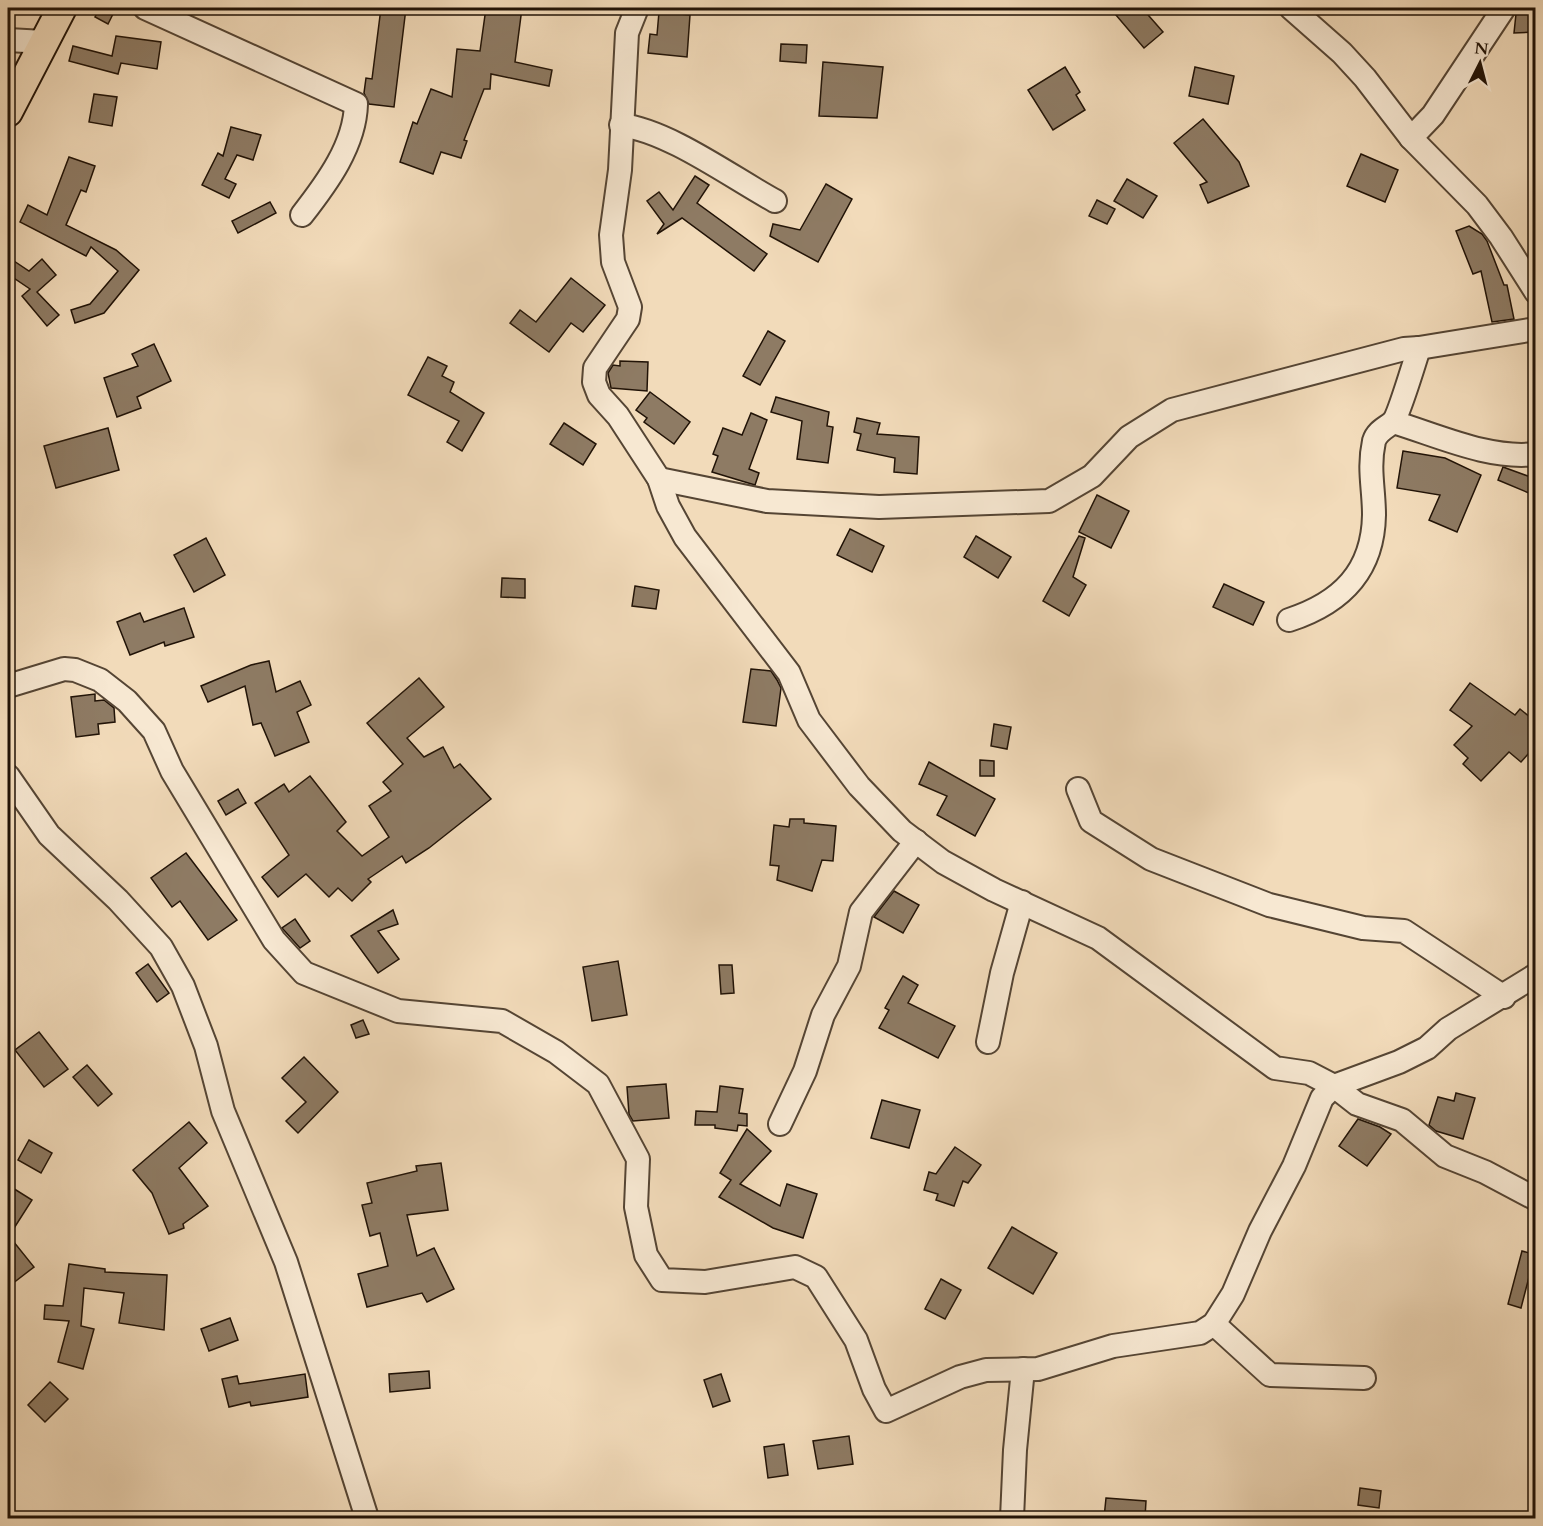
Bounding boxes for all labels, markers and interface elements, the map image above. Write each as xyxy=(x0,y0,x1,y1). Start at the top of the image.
north arrow xyxy=(1450,33,1510,93)
text: N xyxy=(1473,37,1490,61)

